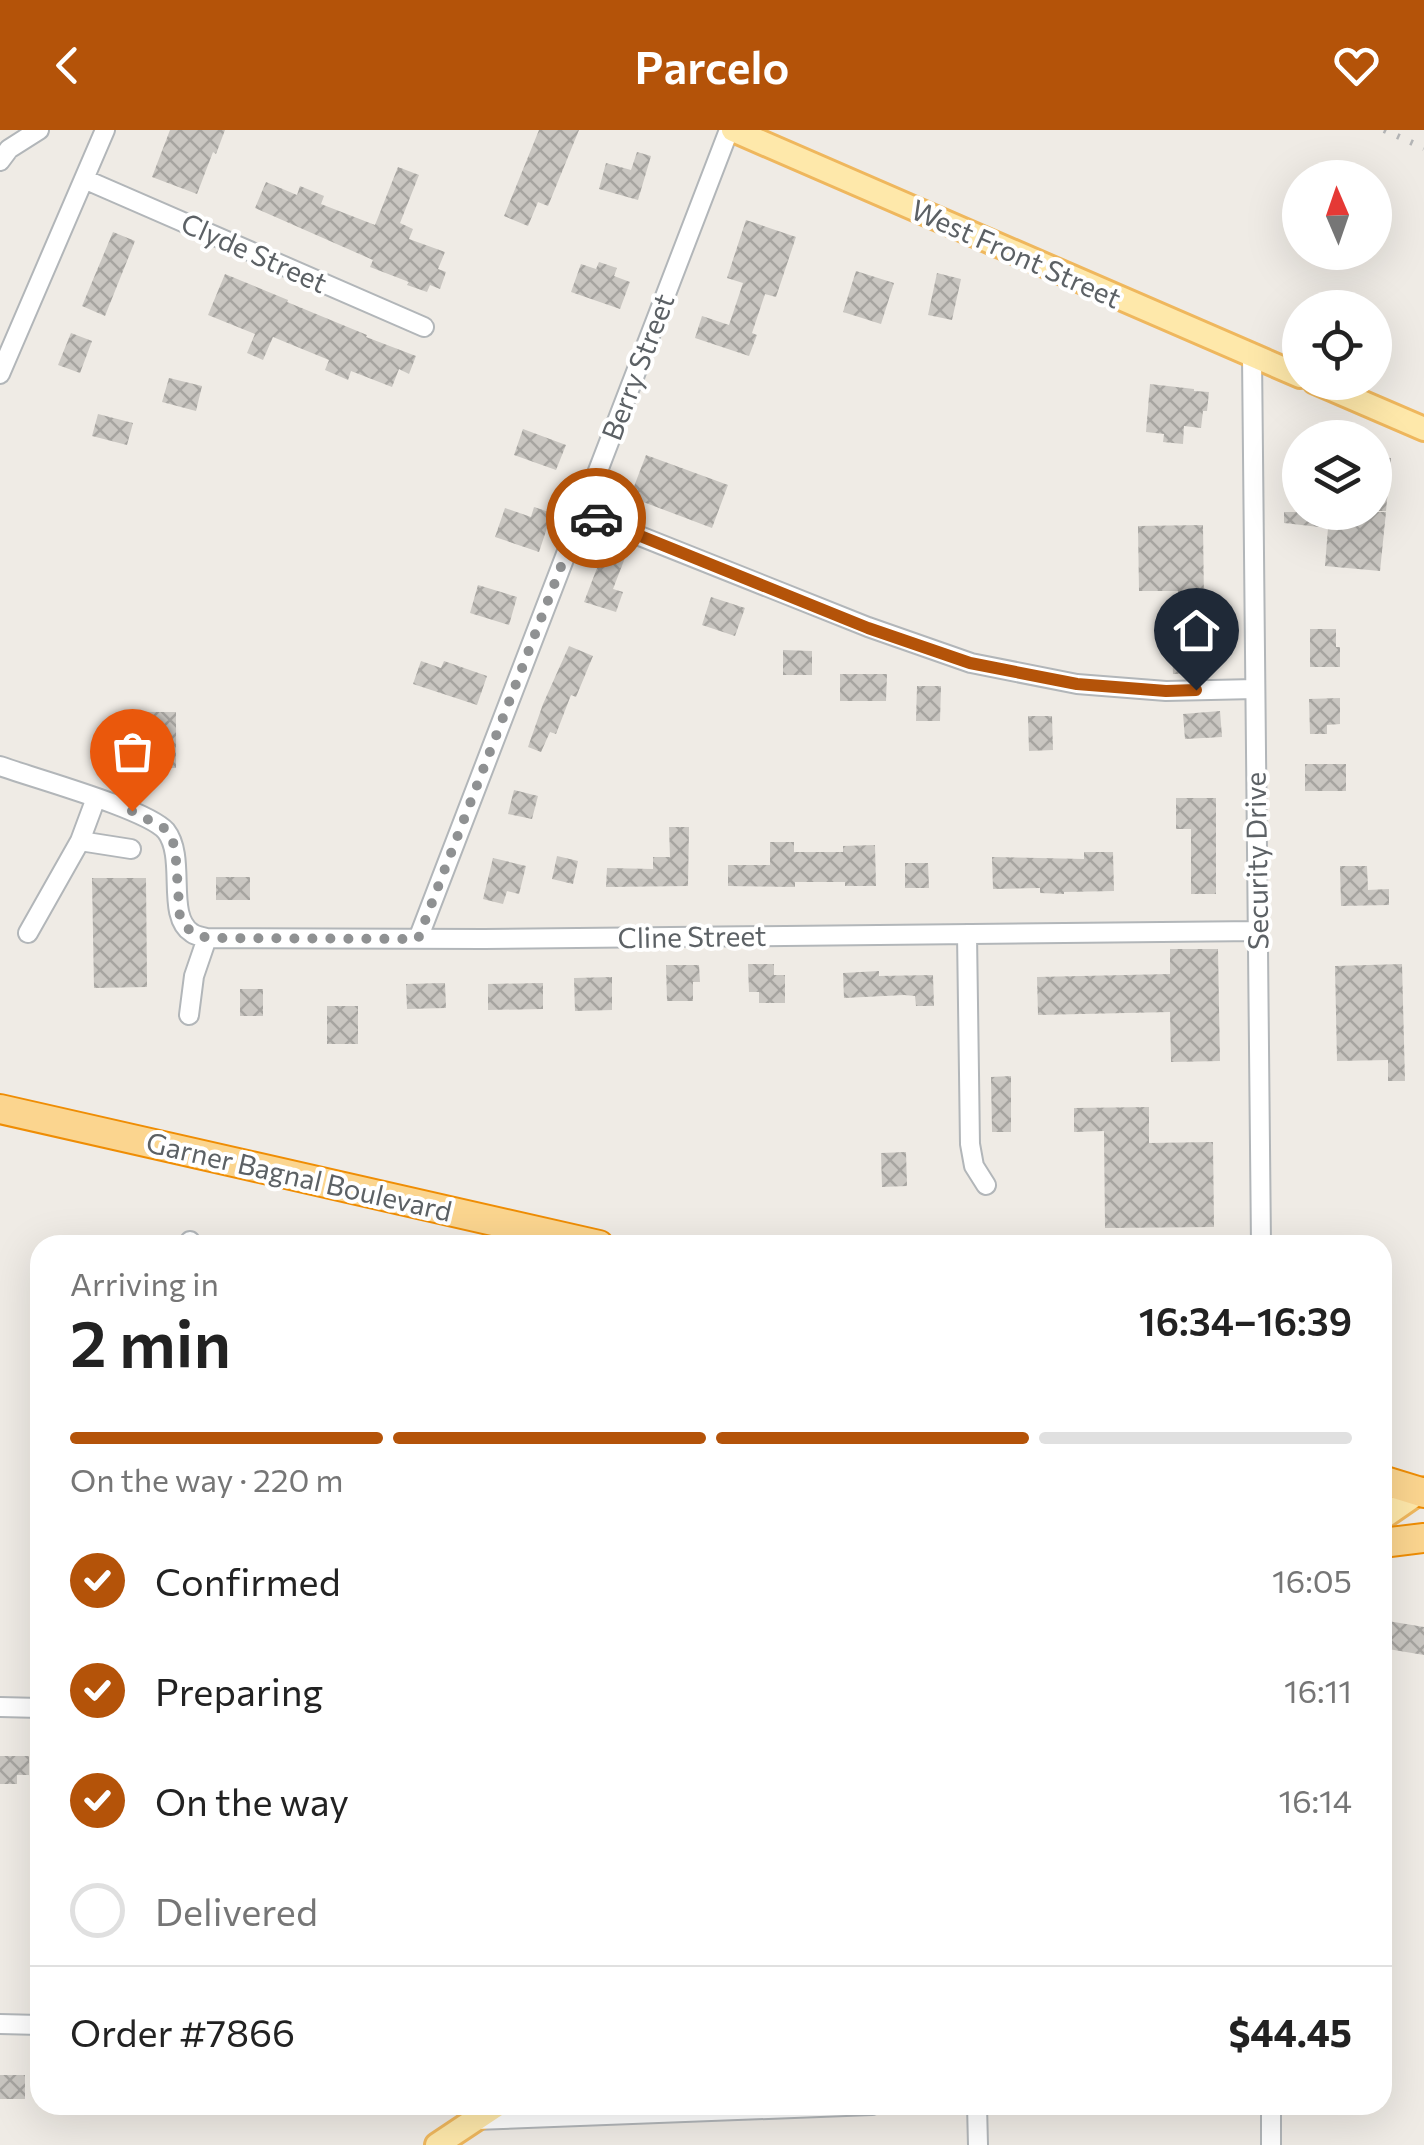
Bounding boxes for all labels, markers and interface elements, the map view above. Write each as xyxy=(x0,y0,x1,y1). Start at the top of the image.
icon: back xyxy=(40,38,95,93)
text: Parcelo xyxy=(635,38,789,93)
icon: heart xyxy=(1329,38,1384,93)
north arrow xyxy=(1282,160,1392,270)
map controls xyxy=(1282,160,1392,530)
street label: West Front Street xyxy=(906,192,1127,315)
street label: Clyde Street xyxy=(176,205,333,299)
street label: Berry Street xyxy=(594,289,681,445)
button: locate xyxy=(1282,290,1392,400)
button: layers xyxy=(1282,420,1392,530)
courier xyxy=(546,468,646,568)
icon: car xyxy=(569,491,624,546)
pin xyxy=(1154,588,1239,691)
icon: home xyxy=(1169,603,1224,658)
pin xyxy=(90,709,175,812)
icon: bag xyxy=(105,724,160,779)
street label: Security Drive xyxy=(1237,772,1275,950)
street label: Cline Street xyxy=(617,918,767,954)
street label: Garner Bagnal Boulevard xyxy=(143,1124,455,1228)
text: Arriving in xyxy=(70,1263,219,1303)
text: 16:34–16:39 xyxy=(1139,1297,1352,1344)
text: 2 min xyxy=(70,1301,231,1380)
text: On the way · 220 m xyxy=(70,1459,343,1499)
icon: check xyxy=(70,1553,125,1608)
text: Confirmed xyxy=(155,1557,341,1604)
text: 16:05 xyxy=(1272,1560,1352,1600)
icon: check xyxy=(70,1663,125,1718)
text: Preparing xyxy=(155,1667,323,1714)
text: 16:11 xyxy=(1284,1670,1352,1710)
icon: check xyxy=(70,1773,125,1828)
text: On the way xyxy=(155,1777,349,1824)
text: 16:14 xyxy=(1278,1780,1352,1820)
text: Delivered xyxy=(155,1887,318,1934)
text: Order #7866 xyxy=(70,2008,295,2055)
text: $44.45 xyxy=(1228,2008,1352,2055)

